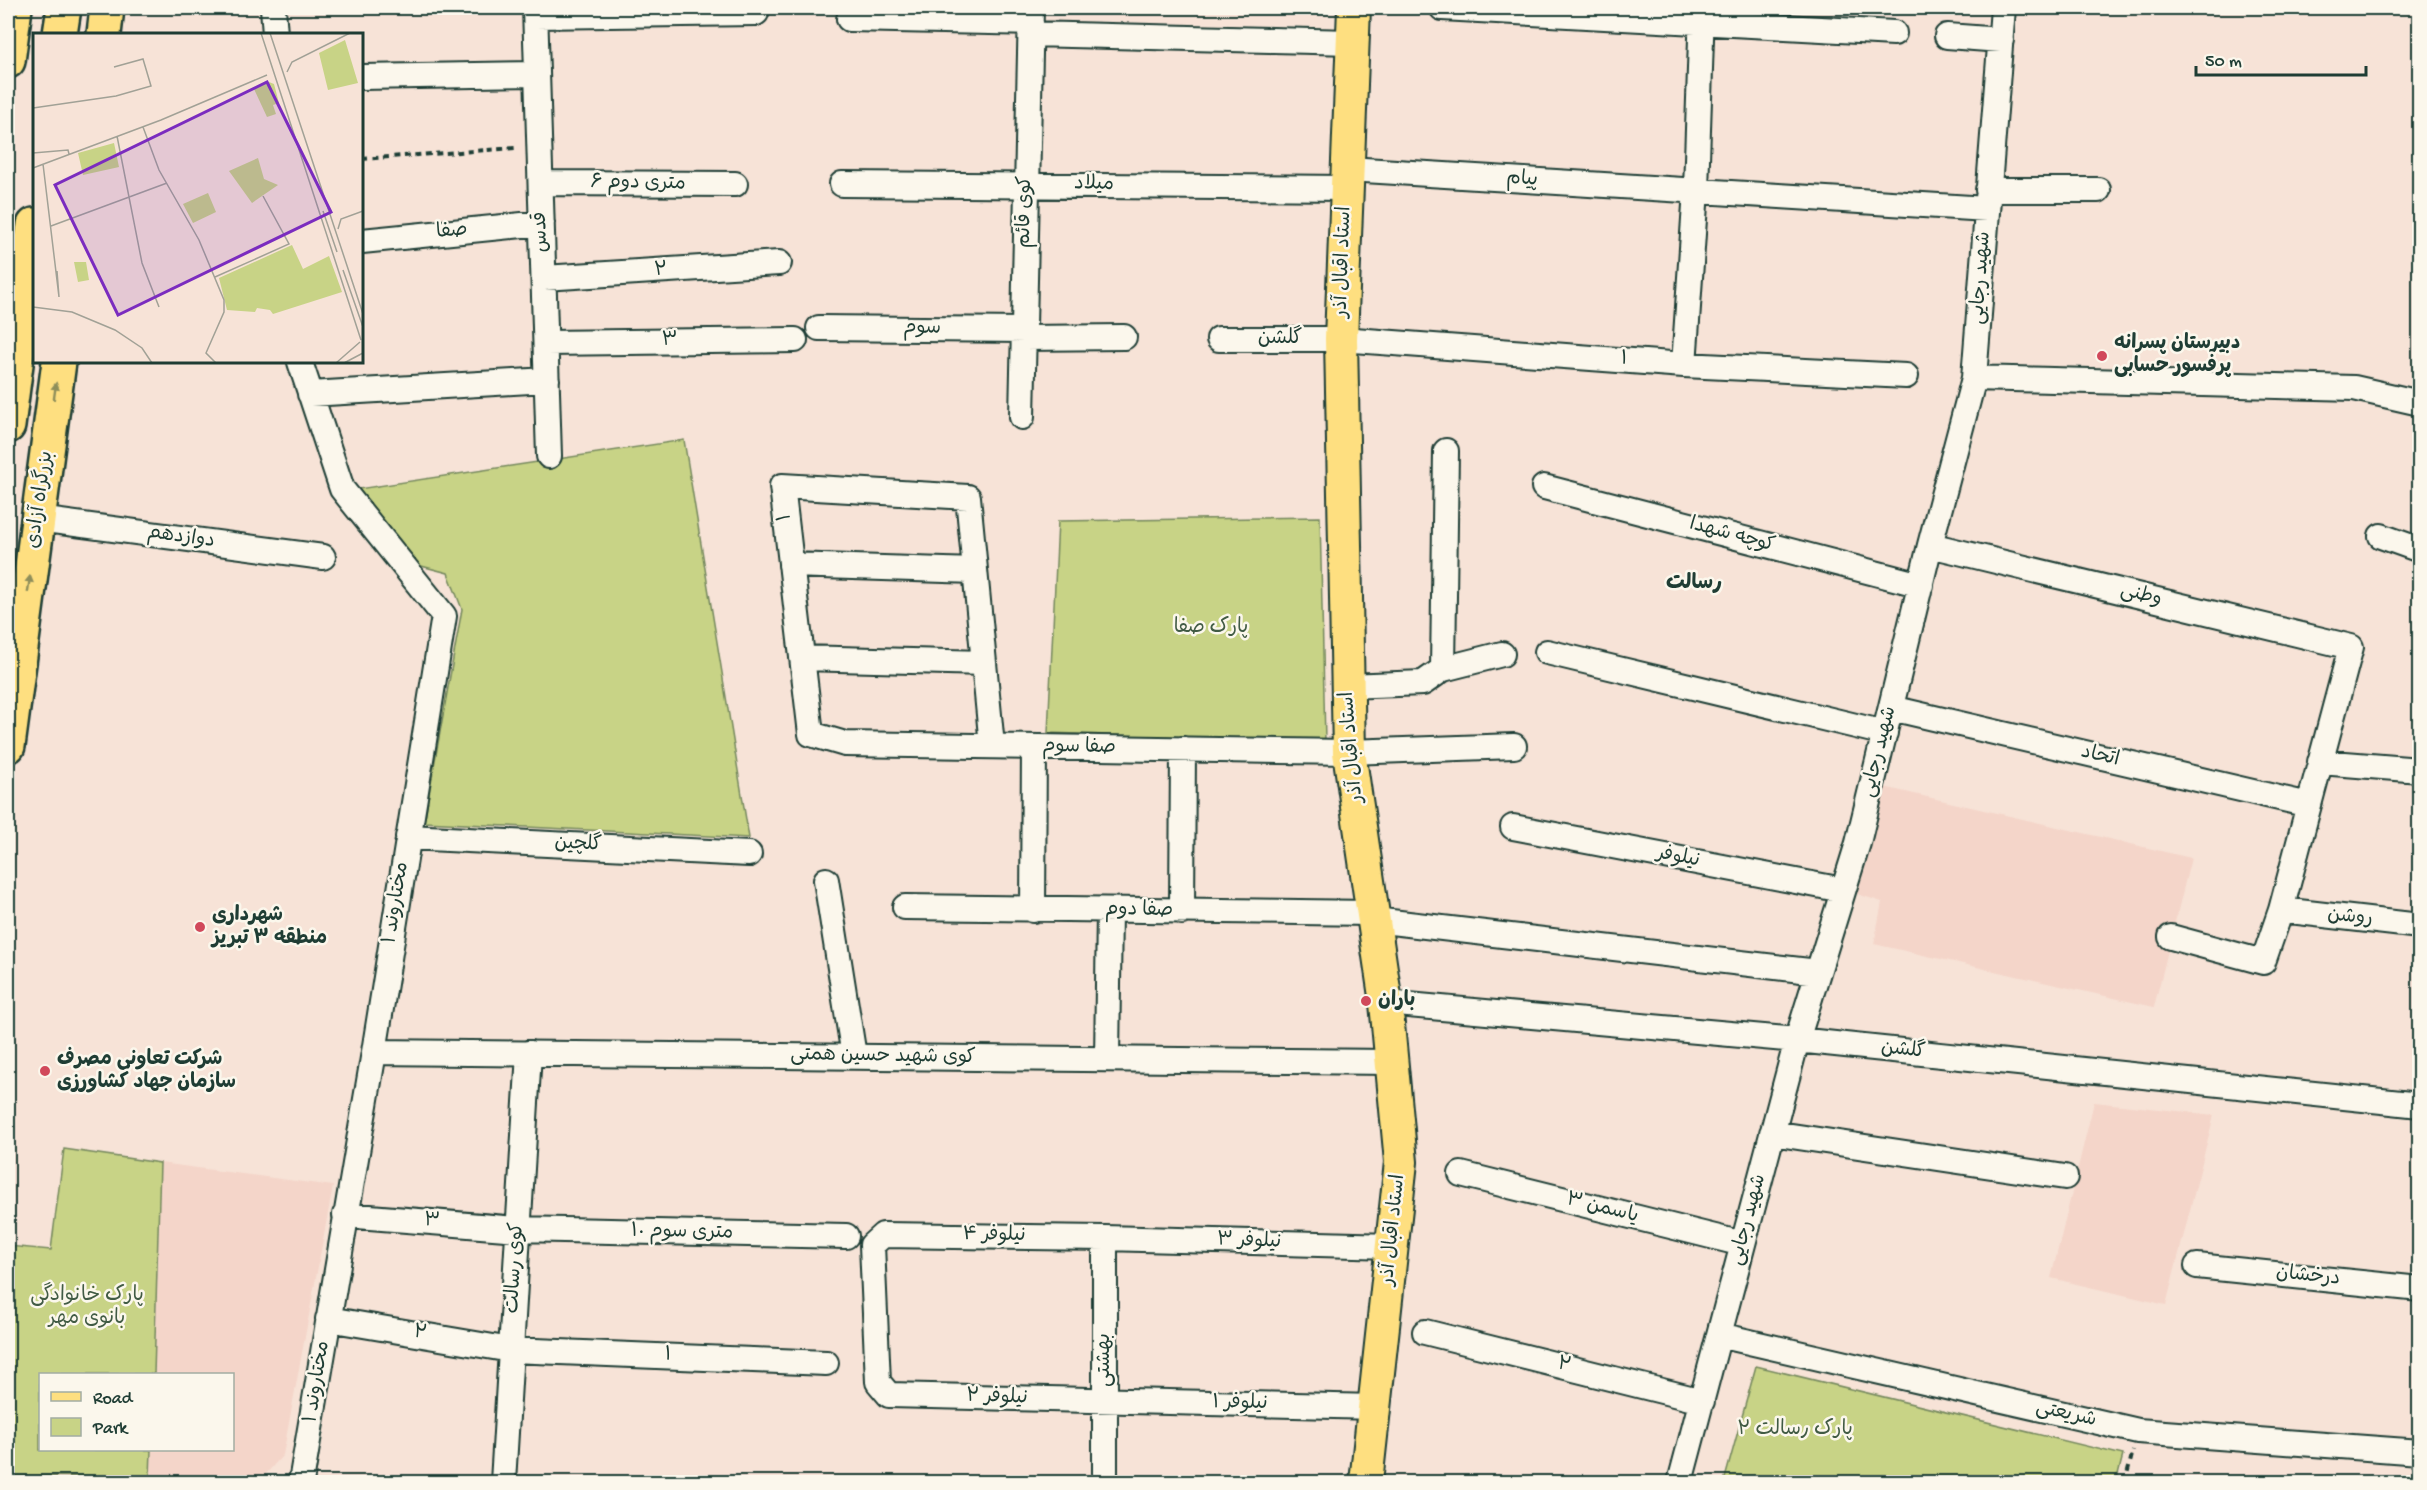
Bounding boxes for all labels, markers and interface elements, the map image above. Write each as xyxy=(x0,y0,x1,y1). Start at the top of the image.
inset map xyxy=(33,33,363,363)
scale bar xyxy=(2196,39,2366,77)
text: 50 m xyxy=(2205,52,2242,73)
street label: پیام xyxy=(1505,166,1539,193)
street label: ۶ متری دوم xyxy=(590,172,686,197)
street label: میلاد xyxy=(1074,172,1114,197)
street label: کوی قائم xyxy=(1013,176,1038,248)
street label: استاد اقبال آذر xyxy=(1327,206,1357,320)
street label: قدس xyxy=(529,211,554,253)
street label: صفا xyxy=(435,218,469,245)
street label: شهید رجایی xyxy=(1966,231,1997,325)
street label: ۲ xyxy=(653,259,669,283)
street label: سوم xyxy=(903,317,941,342)
street label: گلشن xyxy=(1258,325,1302,351)
street label: ۳ xyxy=(662,329,678,353)
place label: دبیرستان پسرانه پرفسور حسابی xyxy=(2114,332,2240,379)
street label: ۱ xyxy=(1620,348,1628,372)
marker: دبیرستان پسرانه پرفسور حسابی xyxy=(2095,349,2109,363)
one-way arrow xyxy=(51,382,60,401)
street label: بزرگراه آزادی xyxy=(20,449,59,550)
street label: ۱ xyxy=(774,512,798,522)
street label: کوچه شهدا xyxy=(1687,513,1778,558)
street label: دوازدهم xyxy=(146,521,216,555)
district label: رسالت xyxy=(1666,572,1722,597)
one-way arrow xyxy=(25,575,34,594)
street label: وطنی xyxy=(2118,579,2164,612)
park label: پارک صفا xyxy=(1174,616,1248,640)
street label: استاد اقبال آذر xyxy=(1334,690,1369,806)
street label: شهید رجایی xyxy=(1857,704,1902,800)
street label: صفا سوم xyxy=(1042,735,1116,761)
street label: اتحاد xyxy=(2079,740,2122,773)
street label: گلچین xyxy=(554,829,602,858)
street label: نیلوفر xyxy=(1653,841,1702,873)
street label: مختاروند ۱ xyxy=(378,860,415,946)
street label: صفا دوم xyxy=(1105,898,1173,924)
place label: شهرداری منطقه ۳ تبریز xyxy=(210,904,327,951)
street label: روشن xyxy=(2326,904,2374,932)
marker: شهرداری منطقه ۳ تبریز xyxy=(193,920,207,934)
place label: باران xyxy=(1378,989,1415,1013)
marker: باران xyxy=(1359,994,1373,1008)
street label: گلشن xyxy=(1880,1034,1927,1065)
street label: کوی شهید حسین همتی xyxy=(790,1043,976,1070)
place label: شرکت تعاونی مصرف سازمان جهاد کشاورزی xyxy=(57,1046,236,1095)
marker: شرکت تعاونی مصرف سازمان جهاد کشاورزی xyxy=(38,1064,52,1078)
street label: شهید رجایی xyxy=(1725,1172,1772,1268)
street label: استاد اقبال آذر xyxy=(1374,1173,1411,1289)
street label: یاسمن ۳ xyxy=(1563,1188,1641,1229)
street label: ۳ xyxy=(423,1210,441,1234)
street label: ۱۰ متری سوم xyxy=(631,1221,733,1246)
street label: کوی رسالت xyxy=(501,1222,530,1314)
street label: نیلوفر ۴ xyxy=(962,1223,1026,1248)
street label: نیلوفر ۳ xyxy=(1216,1228,1282,1255)
street label: درخشان xyxy=(2275,1261,2341,1292)
park label: پارک خانوادگی بانوی مهر xyxy=(30,1282,144,1331)
street label: ۲ xyxy=(411,1321,429,1347)
street label: بهشتی xyxy=(1094,1333,1117,1387)
street label: مختاروند ۱ xyxy=(299,1339,336,1425)
street label: ۱ xyxy=(664,1344,672,1368)
street label: ۲ xyxy=(1555,1353,1573,1379)
legend xyxy=(39,1373,234,1451)
street label: نیلوفر ۲ xyxy=(966,1384,1028,1411)
text: Road xyxy=(93,1389,134,1410)
street label: نیلوفر ۱ xyxy=(1212,1391,1268,1416)
street label: شریعتی xyxy=(2033,1397,2099,1433)
park label: پارک رسالت ۲ xyxy=(1737,1418,1853,1442)
text: Park xyxy=(92,1419,129,1440)

